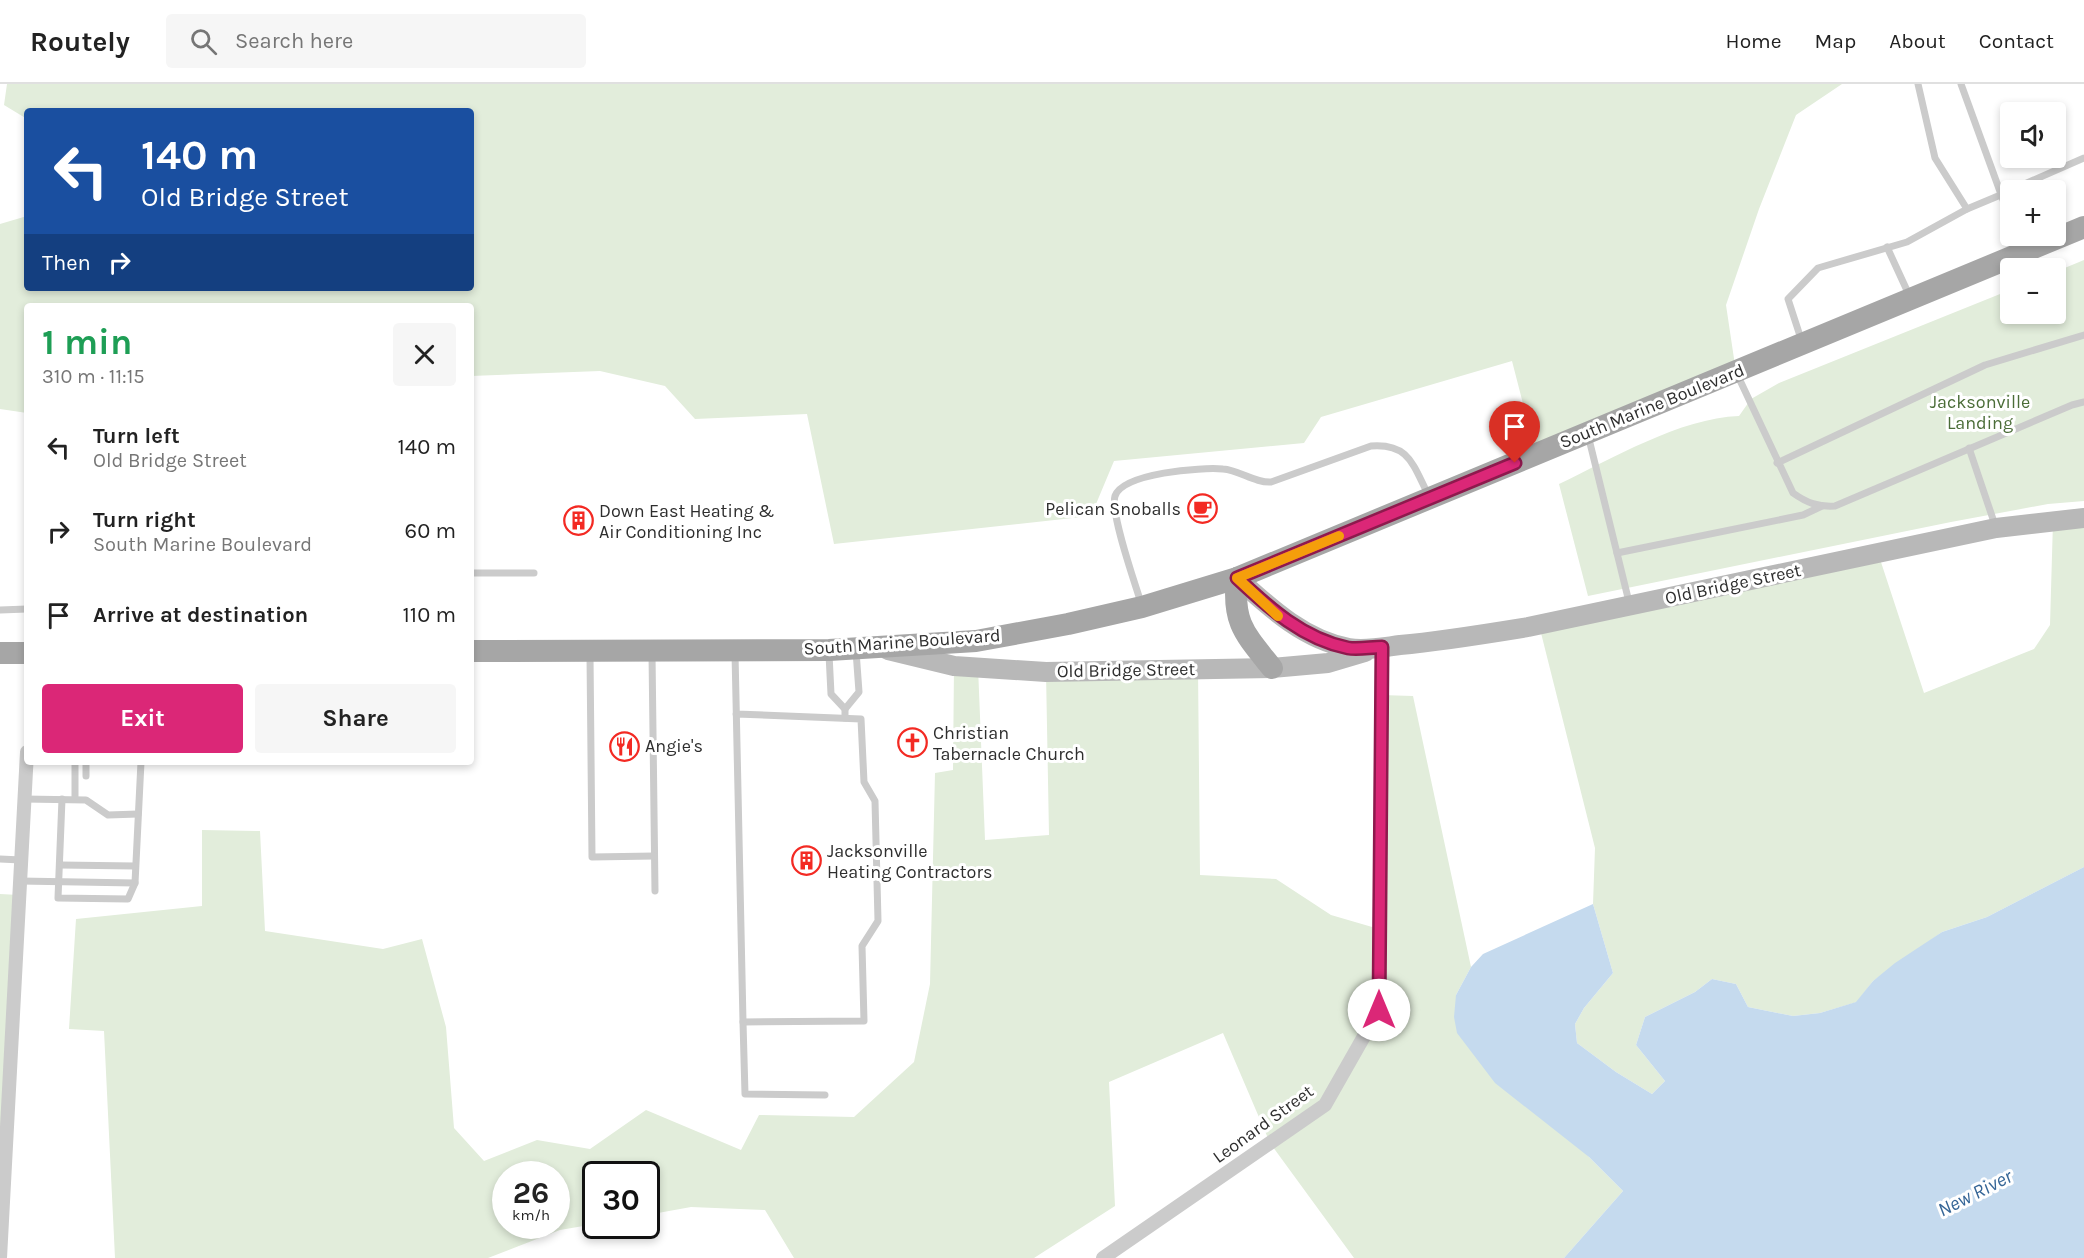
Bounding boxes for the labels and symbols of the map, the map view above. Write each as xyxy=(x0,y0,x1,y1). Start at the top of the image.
street label: South Marine Boulevard xyxy=(1556,359,1748,453)
park label: Jacksonville Landing xyxy=(1930,391,2030,434)
pin xyxy=(1489,401,1540,463)
cafe icon: Pelican Snoballs xyxy=(1186,493,1218,525)
place label: Pelican Snoballs xyxy=(1045,498,1181,520)
place label: Down East Heating & Air Conditioning Inc xyxy=(599,500,775,543)
building icon: Down East Heating & Air Conditioning Inc xyxy=(562,505,594,537)
street label: Old Bridge Street xyxy=(1663,559,1803,609)
street label: South Marine Boulevard xyxy=(803,624,1001,660)
street label: Old Bridge Street xyxy=(1057,658,1196,682)
place label: Christian Tabernacle Church xyxy=(933,722,1085,765)
church icon: Christian Tabernacle Church xyxy=(896,727,928,759)
restaurant icon: Angie's xyxy=(608,730,640,762)
place label: Angie's xyxy=(645,735,703,757)
place label: Jacksonville Heating Contractors xyxy=(827,840,992,883)
building icon: Jacksonville Heating Contractors xyxy=(790,845,822,877)
position arrow xyxy=(1347,978,1411,1042)
street label: Leonard Street xyxy=(1208,1080,1318,1168)
speed limit sign: 30 xyxy=(582,1161,660,1239)
water label: New River xyxy=(1934,1164,2017,1222)

